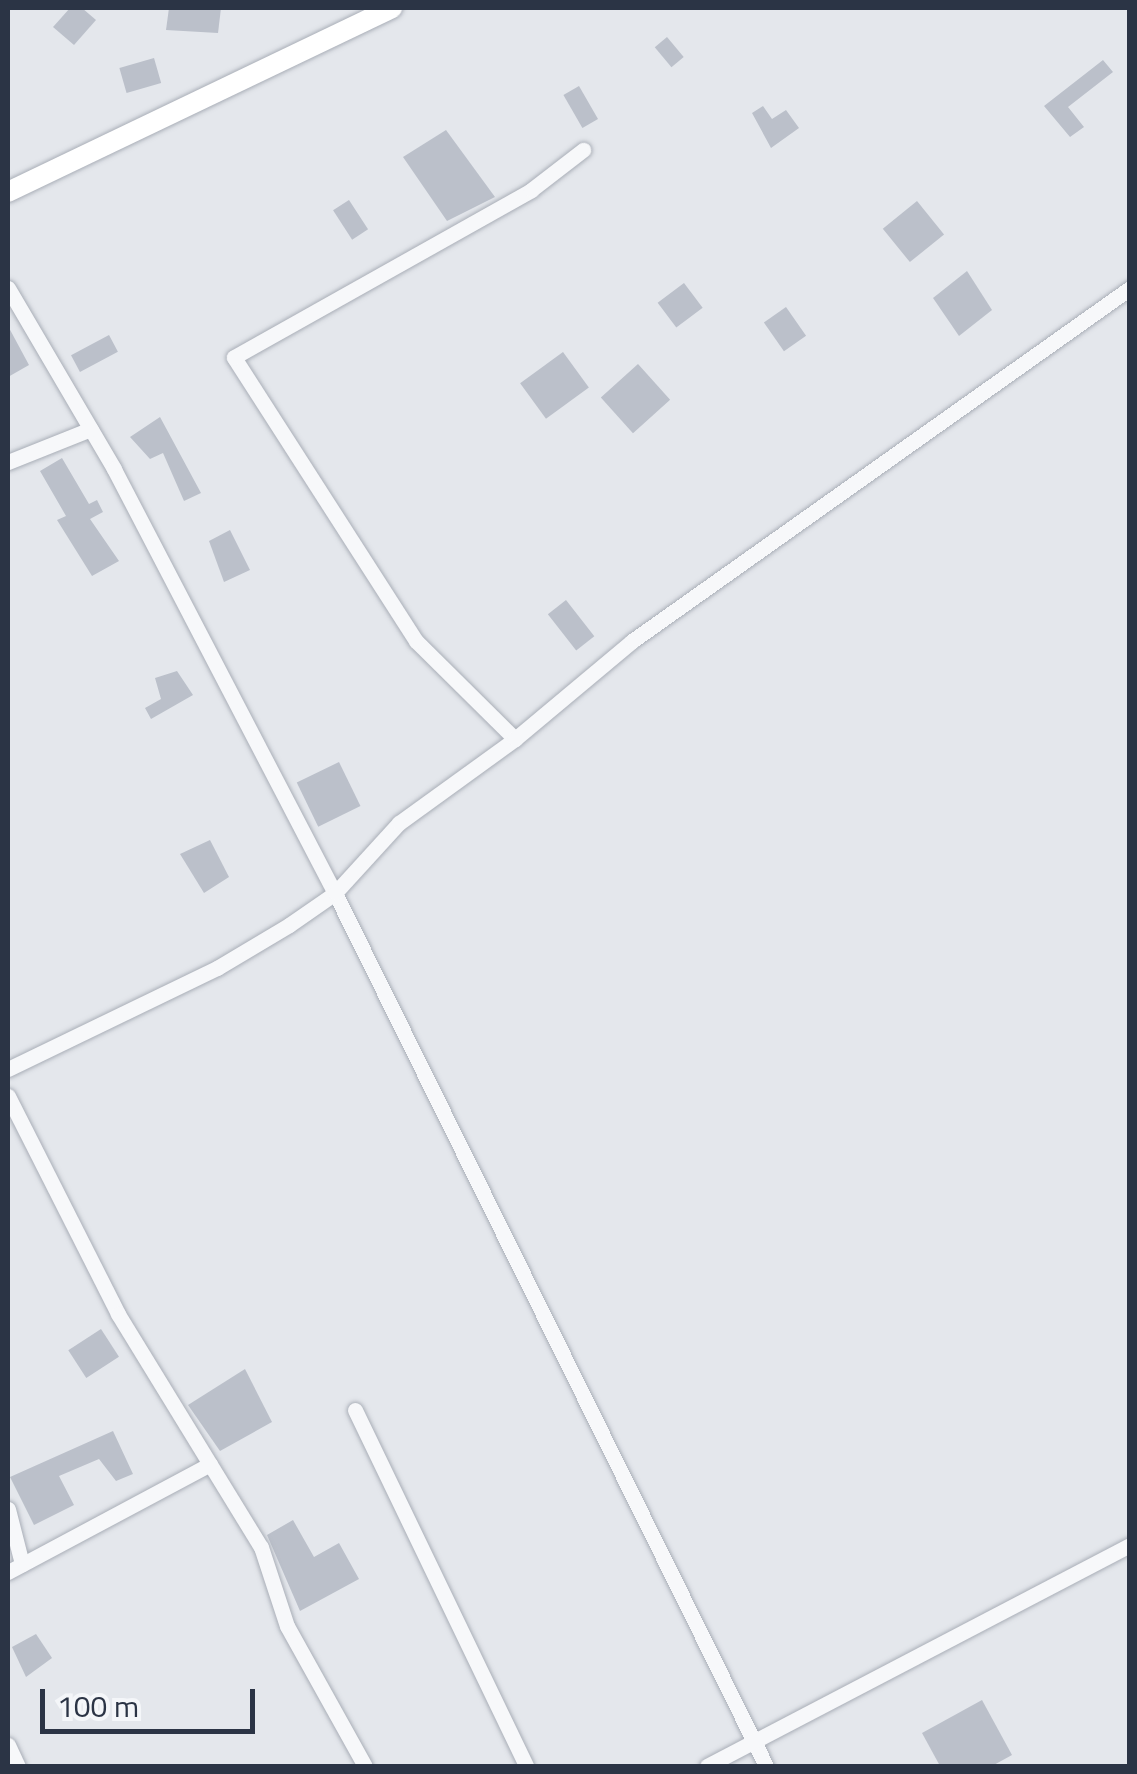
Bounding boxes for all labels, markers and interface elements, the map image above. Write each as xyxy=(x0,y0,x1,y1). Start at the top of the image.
scale bar xyxy=(45,1669,260,1731)
text: 100 m xyxy=(57,1683,139,1729)

